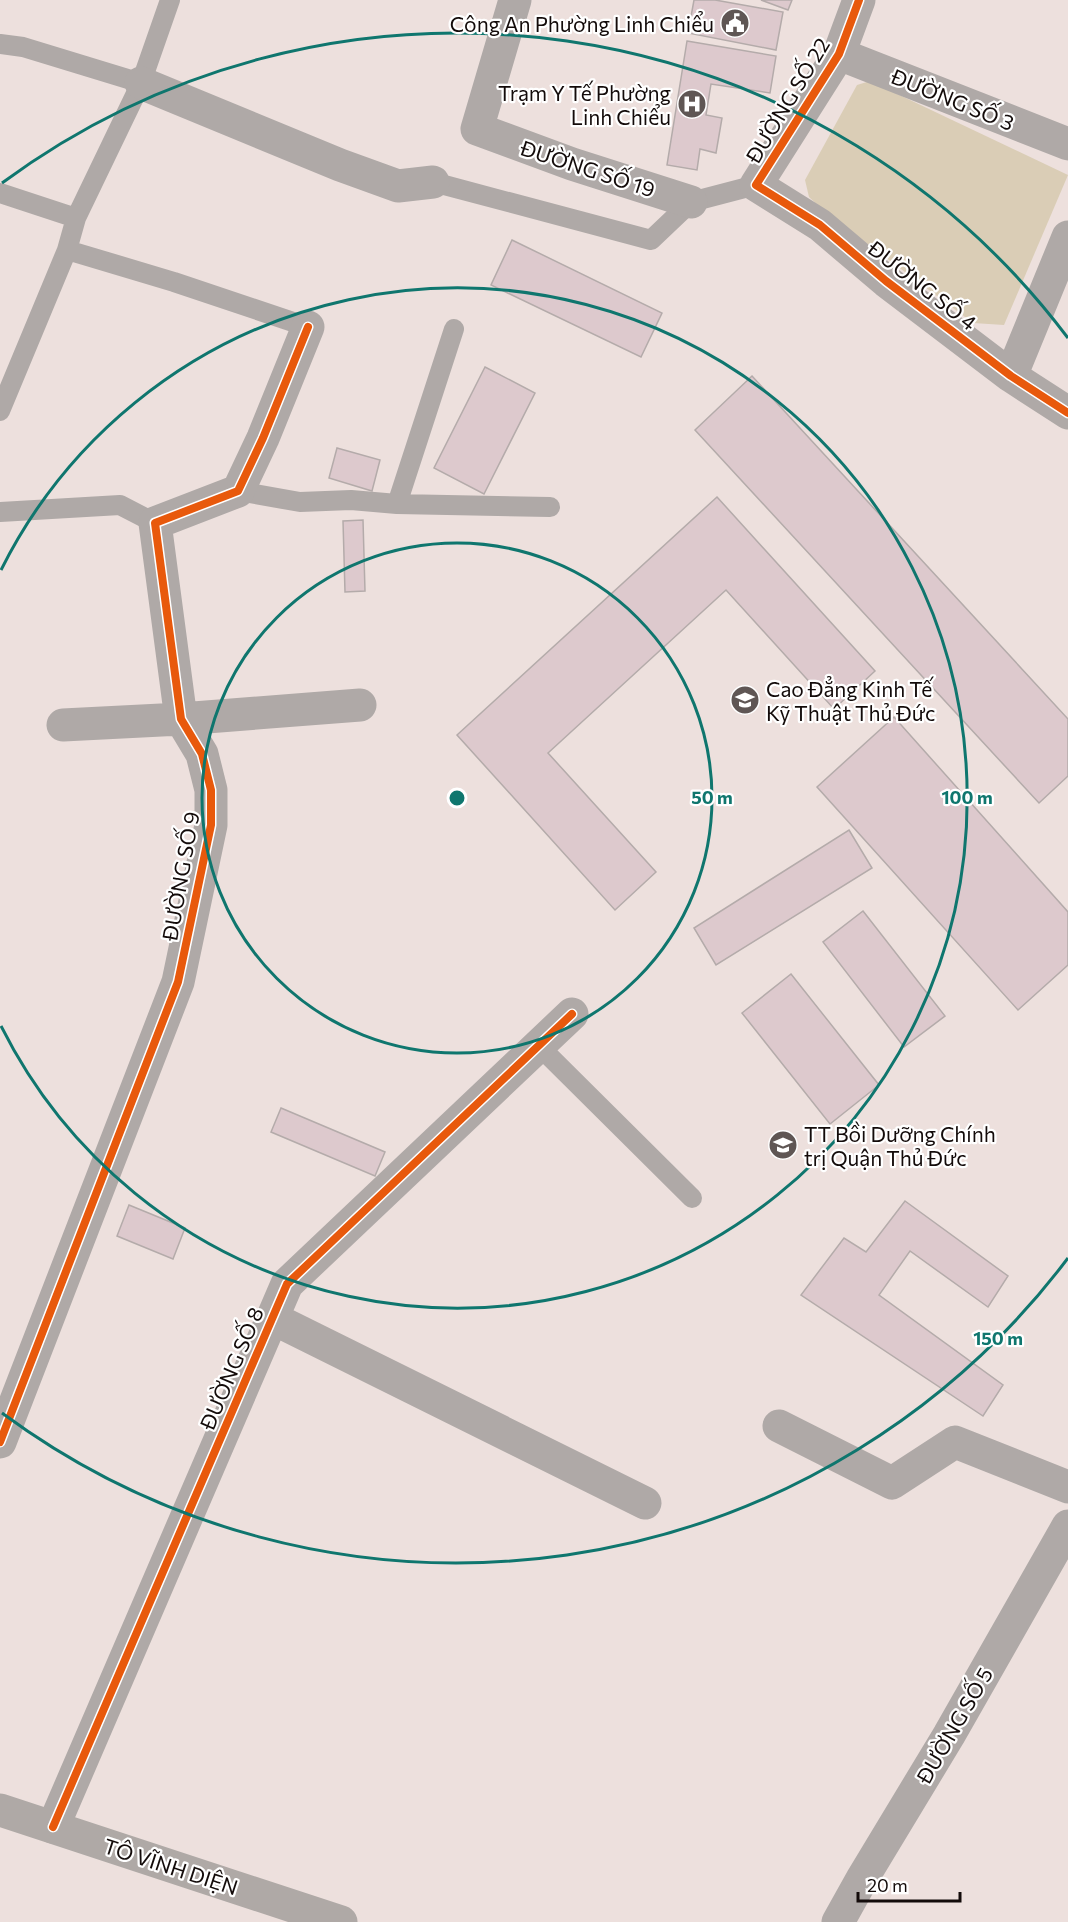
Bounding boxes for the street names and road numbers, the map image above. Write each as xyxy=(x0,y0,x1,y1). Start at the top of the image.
street label: ĐƯỜNG SỐ 22 xyxy=(737,31,834,168)
street label: ĐƯỜNG SỐ 3 xyxy=(887,60,1019,135)
street label: ĐƯỜNG SỐ 19 xyxy=(517,131,659,201)
street label: ĐƯỜNG SỐ 4 xyxy=(863,232,984,335)
street label: ĐƯỜNG SỐ 9 xyxy=(153,809,204,943)
street label: ĐƯỜNG SỐ 8 xyxy=(191,1302,268,1434)
street label: ĐƯỜNG SỐ 5 xyxy=(908,1661,997,1788)
street label: TÔ VĨNH DIỆN xyxy=(101,1832,242,1899)

